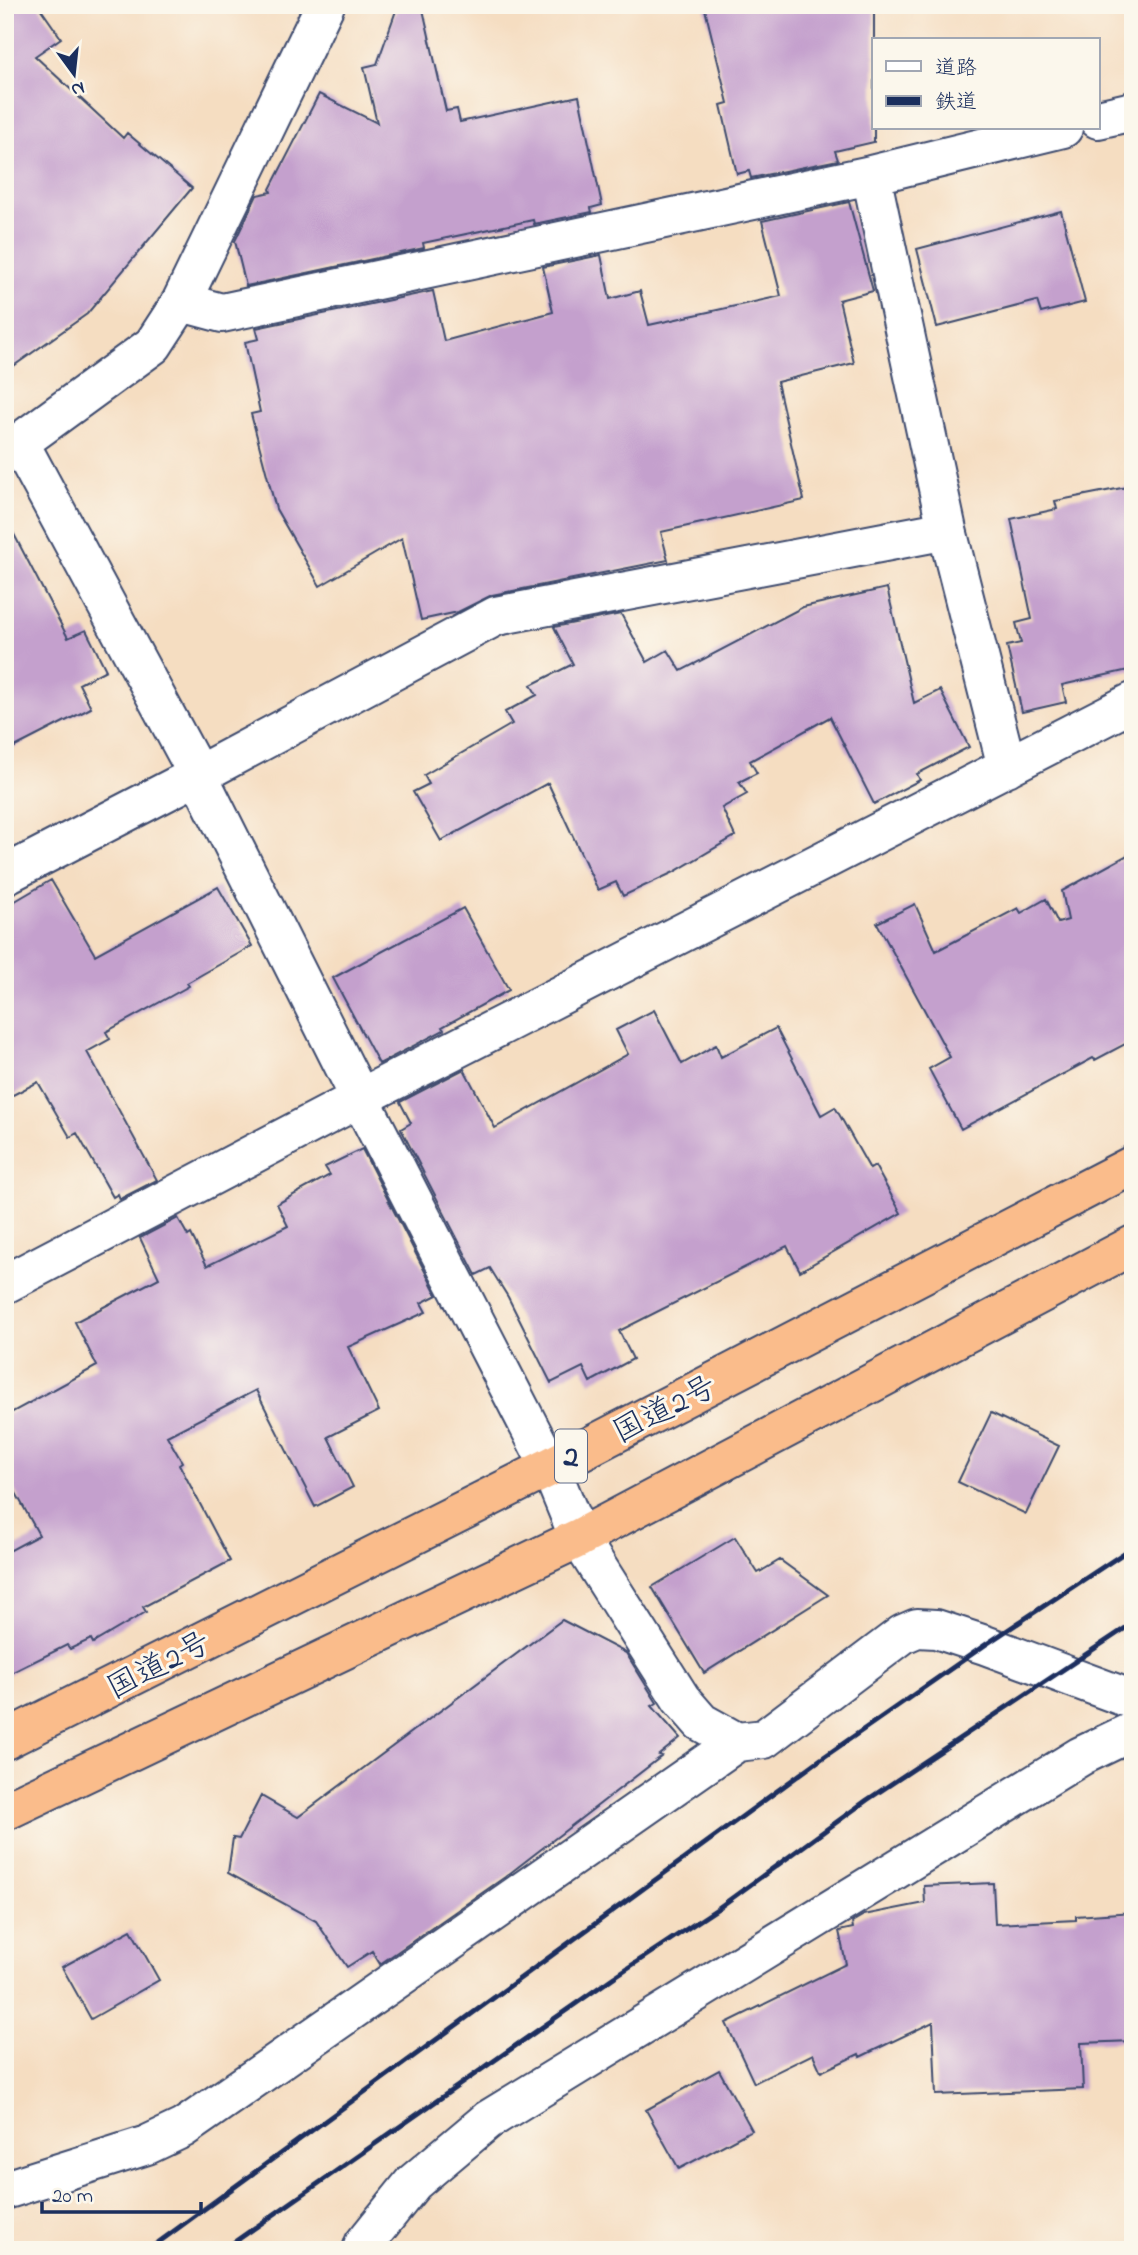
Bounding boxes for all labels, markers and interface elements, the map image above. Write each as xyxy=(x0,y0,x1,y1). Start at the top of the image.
north arrow xyxy=(38,38,108,108)
legend xyxy=(872,38,1100,130)
text: 道路 xyxy=(935,54,977,84)
text: N xyxy=(68,73,87,103)
text: 鉄道 xyxy=(935,88,977,118)
street label: 国道2号 xyxy=(605,1365,726,1457)
road number: 2 xyxy=(555,1430,587,1482)
street label: 国道2号 xyxy=(99,1621,220,1713)
scale bar xyxy=(42,2171,201,2215)
text: 20 m xyxy=(52,2182,93,2212)

